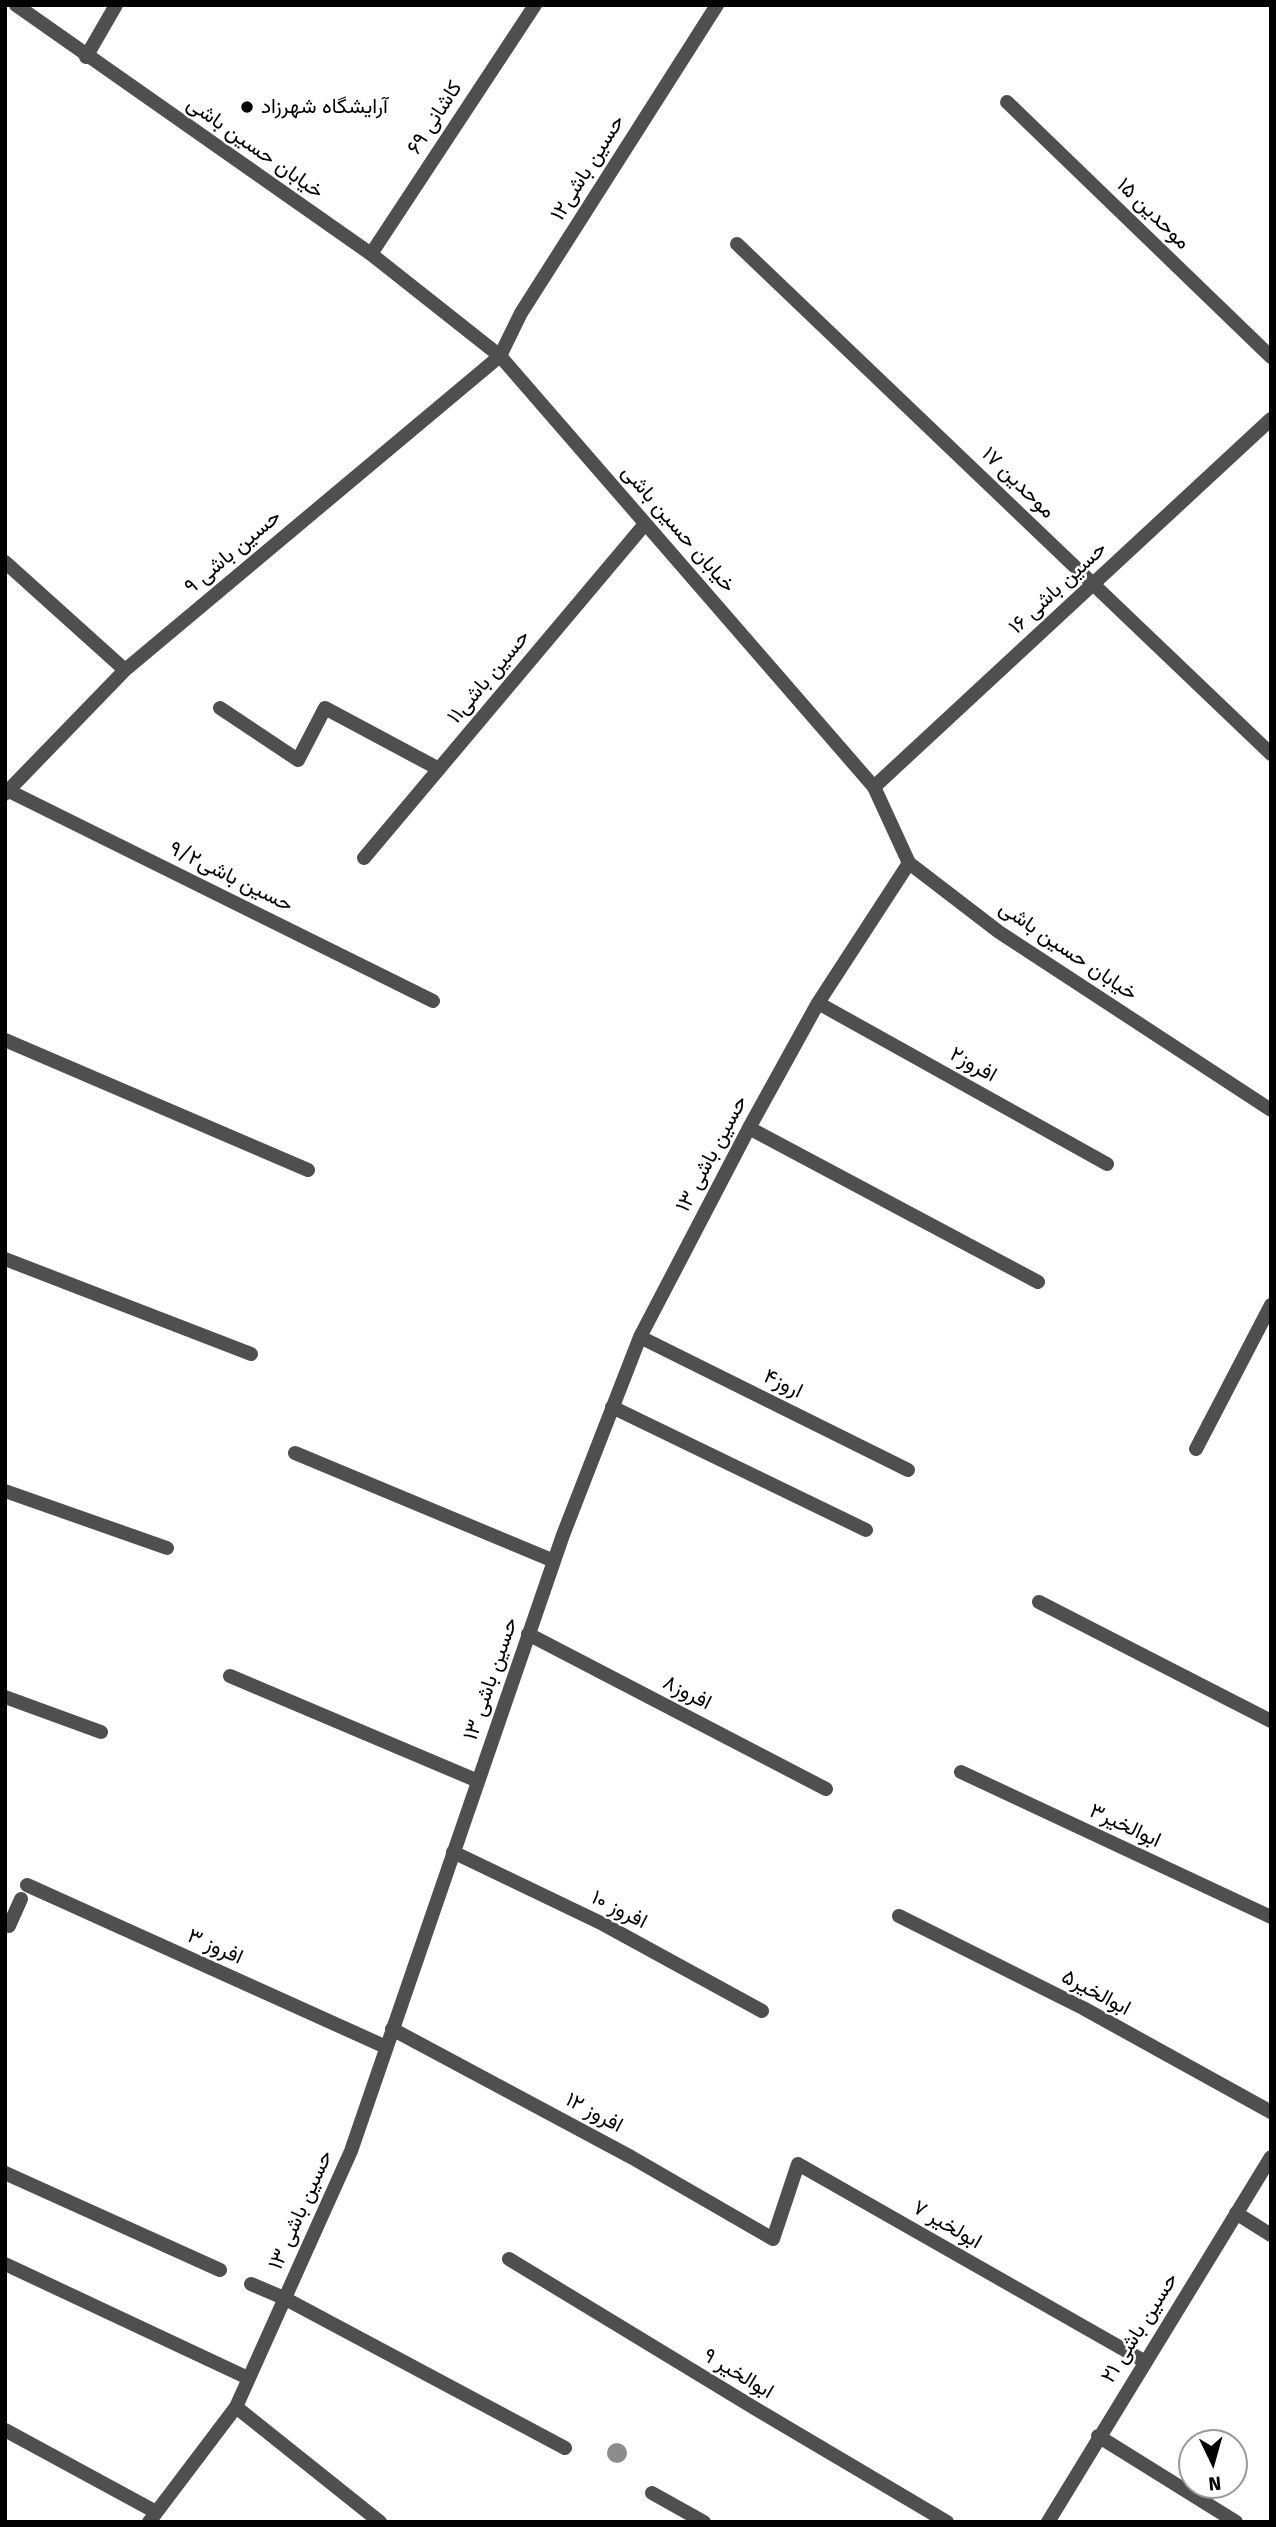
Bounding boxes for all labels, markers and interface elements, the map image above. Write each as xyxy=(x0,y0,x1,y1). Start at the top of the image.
street label: کاشانی ۶۹ xyxy=(402,77,468,159)
street label: خیابان حسین باشی xyxy=(182,91,328,205)
place label: آرایشگاه شهرزاد xyxy=(261,94,388,120)
marker: آرایشگاه شهرزاد xyxy=(239,99,255,115)
street label: حسین باشی۱۲ xyxy=(546,111,630,225)
street label: موحدین ۱۵ xyxy=(1111,173,1195,255)
street label: موحدین ۱۷ xyxy=(976,442,1060,524)
street label: خیابان حسین باشی xyxy=(616,460,740,598)
street label: حسین باشی ۹ xyxy=(180,504,286,600)
street label: حسین باشی ۱۶ xyxy=(1004,536,1112,640)
street label: حسین باشی۱۱ xyxy=(442,625,536,729)
street label: حسین باشی۹/۲ xyxy=(165,836,297,918)
street label: خیابان حسین باشی xyxy=(994,895,1142,1007)
street label: افروز۲ xyxy=(945,1042,1001,1088)
street label: حسین باشی ۱۳ xyxy=(671,1091,753,1217)
street label: اروز۴ xyxy=(759,1364,807,1404)
street label: حسین باشی ۱۳ xyxy=(458,1614,524,1744)
street label: افروز۸ xyxy=(658,1670,716,1716)
street label: ابوالخیر۳ xyxy=(1085,1799,1165,1853)
street label: افروز ۱۰ xyxy=(587,1885,651,1935)
street label: افروز ۳ xyxy=(183,1924,247,1970)
street label: ابوالخیر۵ xyxy=(1057,1964,1135,2022)
street label: افروز ۱۲ xyxy=(561,2087,627,2139)
street label: حسین باشی ۱۳ xyxy=(263,2146,339,2274)
street label: ابولخیر ۷ xyxy=(908,2195,986,2255)
street label: حسین باشی ۲۱ xyxy=(1096,2268,1184,2388)
street label: ابوالخیر ۹ xyxy=(698,2343,778,2405)
north arrow xyxy=(1178,2429,1248,2499)
text: N xyxy=(1207,2471,1222,2495)

